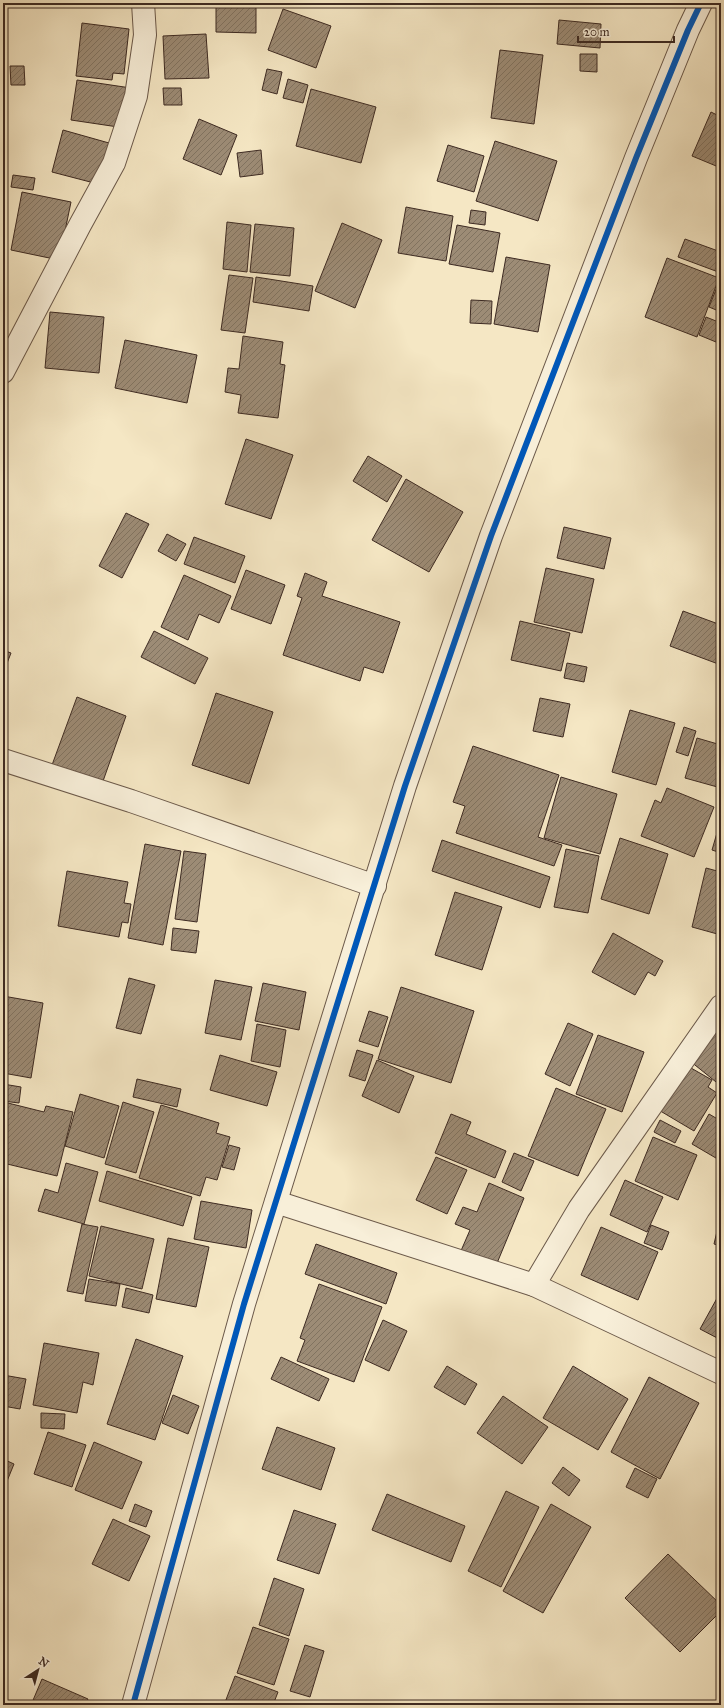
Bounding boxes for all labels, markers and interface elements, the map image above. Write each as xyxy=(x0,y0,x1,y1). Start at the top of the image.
scale bar xyxy=(578,18,674,44)
text: 20 m xyxy=(584,25,610,39)
north arrow xyxy=(18,1650,58,1690)
text: N xyxy=(36,1654,52,1671)

